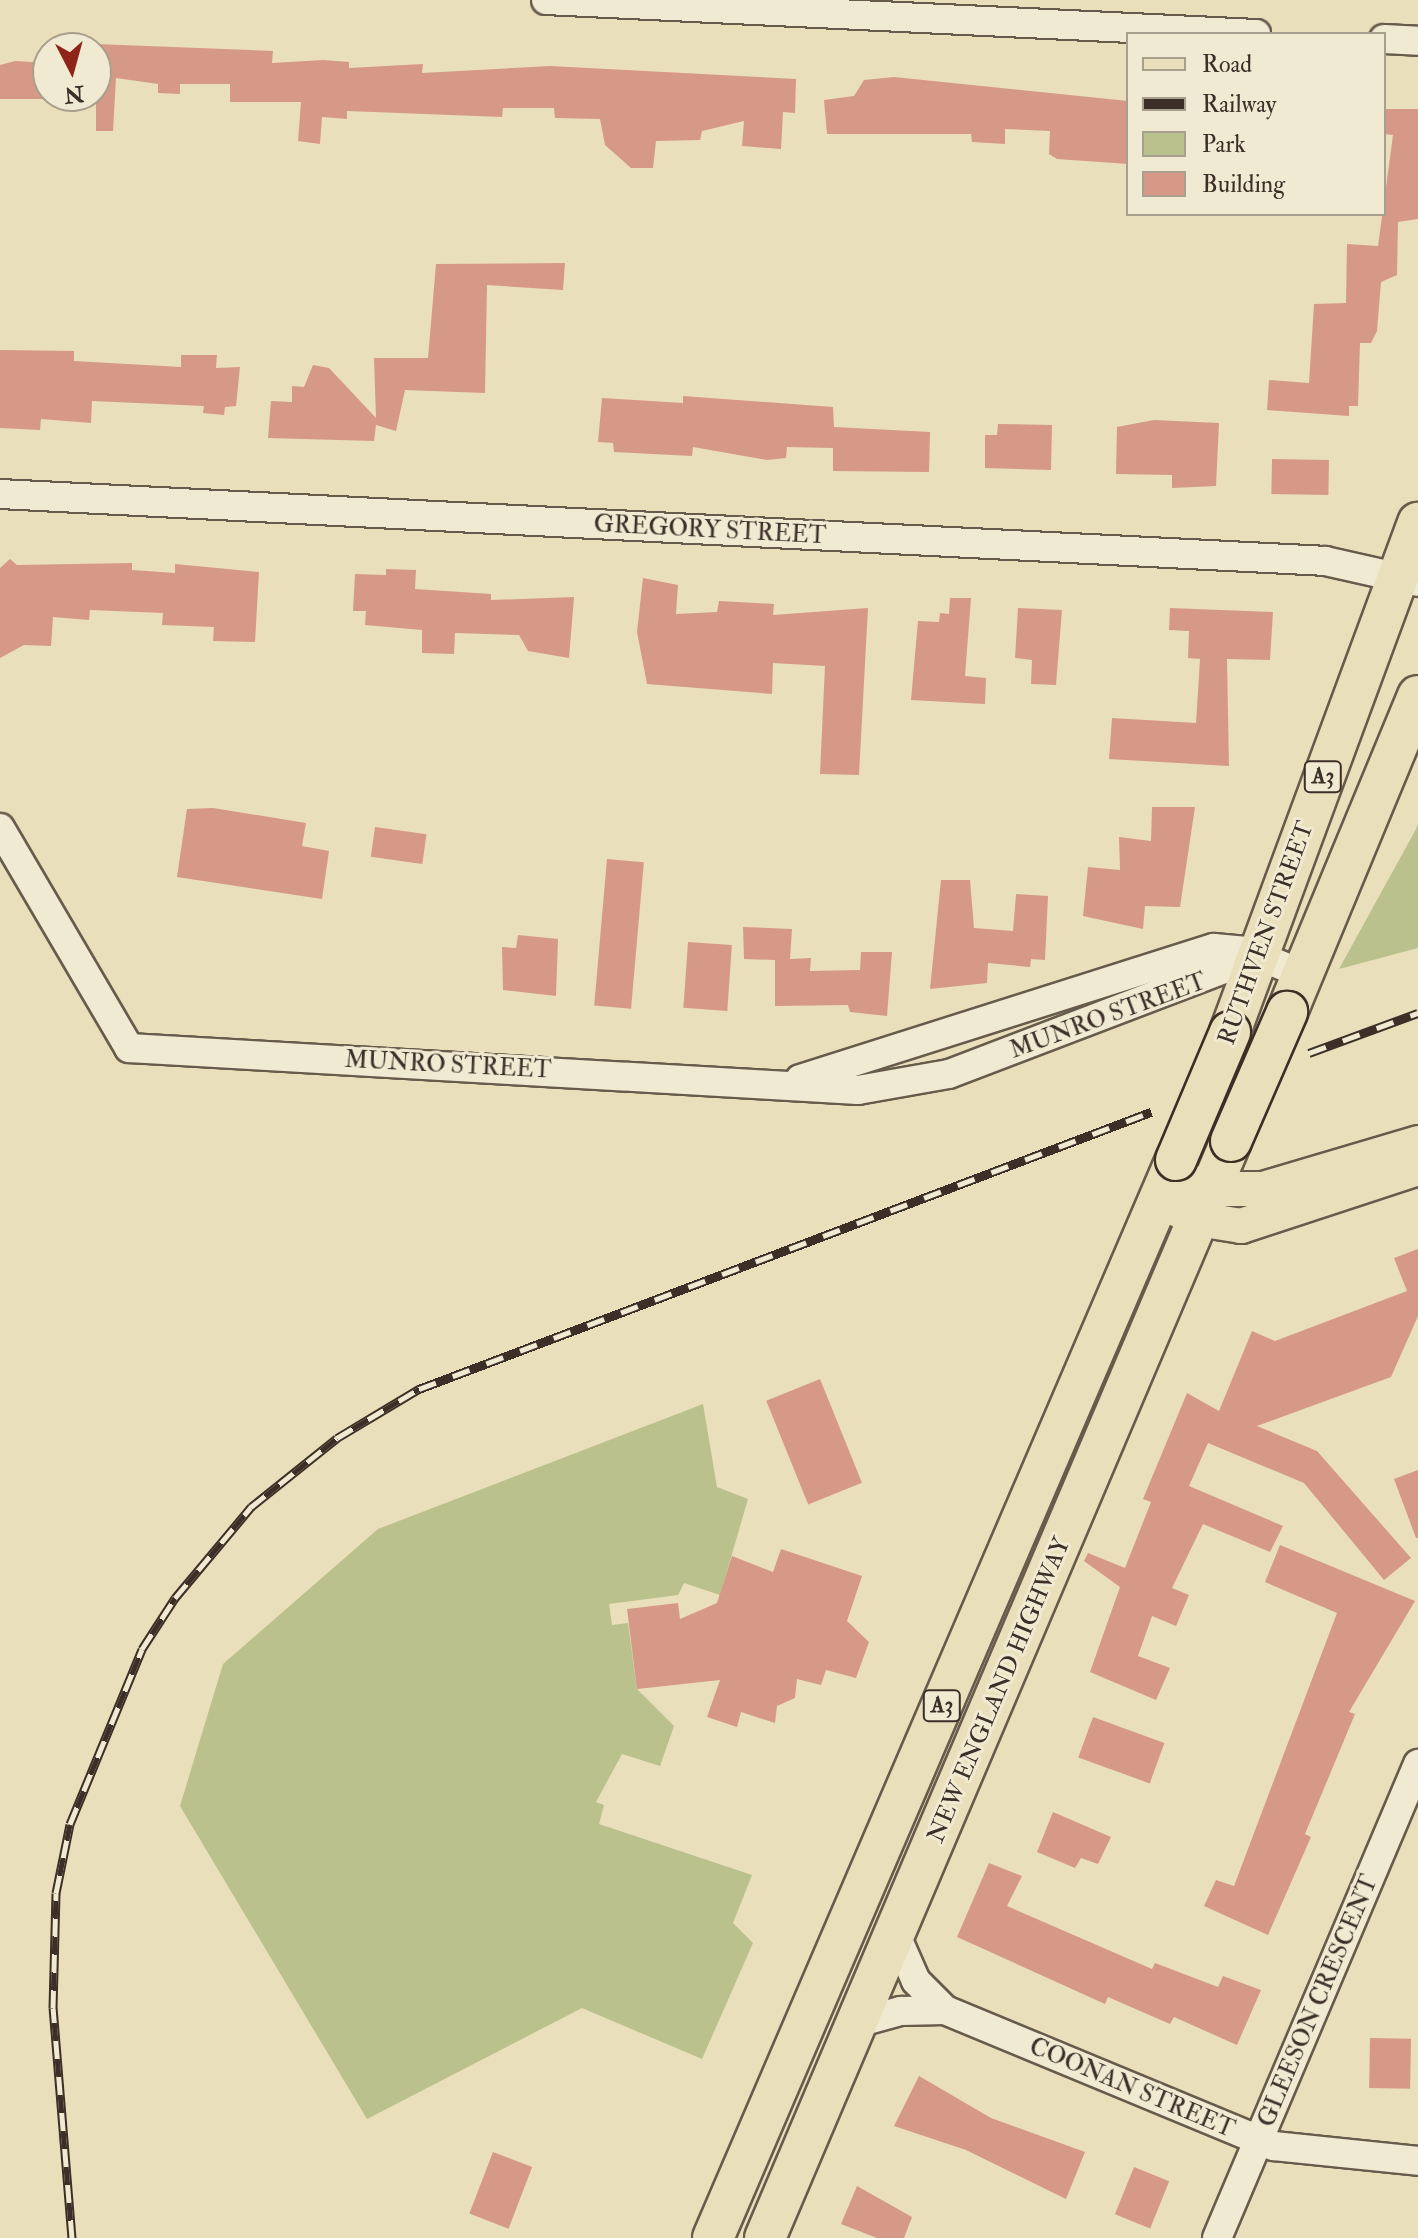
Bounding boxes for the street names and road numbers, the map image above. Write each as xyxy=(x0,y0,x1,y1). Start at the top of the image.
street label: GREGORY STREET xyxy=(593,510,827,550)
road number: A3 xyxy=(1303,759,1343,795)
street label: RUTHVEN STREET xyxy=(1212,817,1320,1049)
street label: MUNRO STREET xyxy=(1006,967,1210,1065)
street label: MUNRO STREET xyxy=(344,1045,552,1085)
street label: NEW ENGLAND HIGHWAY xyxy=(921,1533,1077,1847)
road number: A3 xyxy=(922,1688,962,1724)
street label: GLEESON CRESCENT xyxy=(1252,1871,1384,2131)
street label: COONAN STREET xyxy=(1025,2032,1239,2144)

